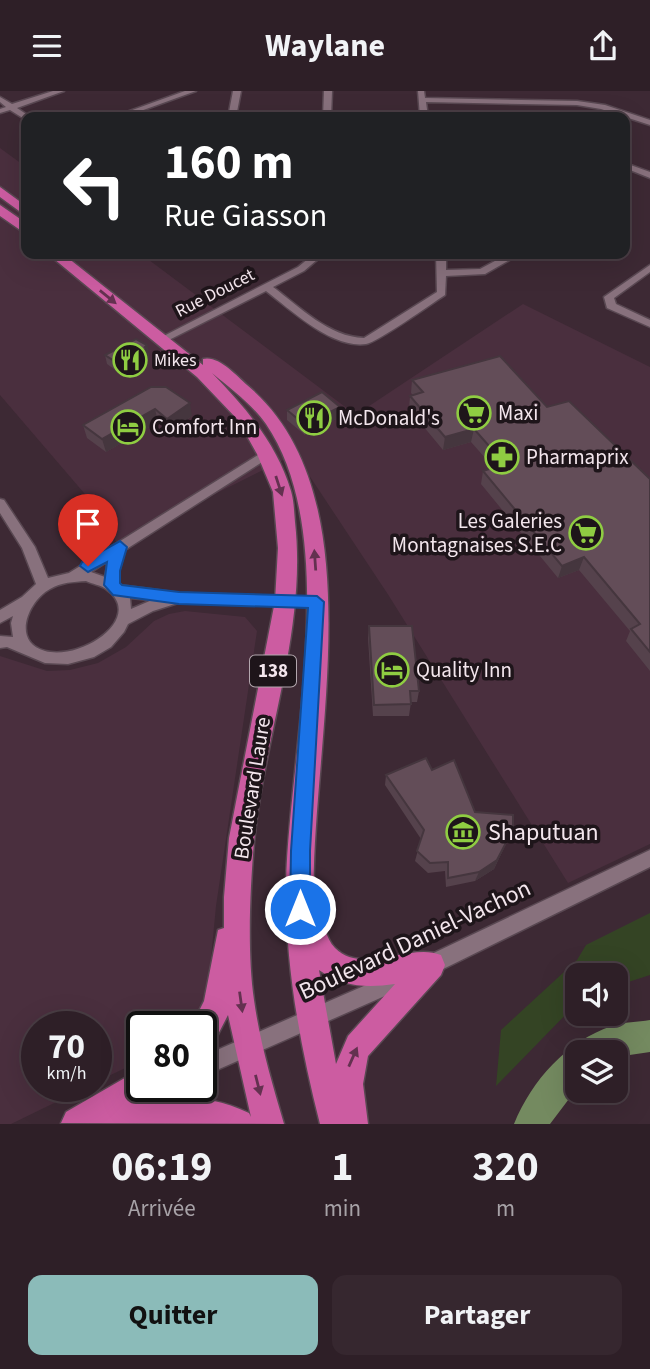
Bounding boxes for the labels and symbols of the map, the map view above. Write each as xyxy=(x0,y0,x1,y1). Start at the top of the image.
street label: Rue Doucet xyxy=(171,262,259,324)
one-way arrow xyxy=(100,289,117,304)
restaurant icon: Mikes xyxy=(111,341,149,379)
place label: Mikes xyxy=(154,348,197,373)
supermarket icon: Maxi xyxy=(455,394,493,432)
place label: Maxi xyxy=(498,398,538,428)
restaurant icon: McDonald's xyxy=(295,399,333,437)
place label: McDonald's xyxy=(338,403,440,433)
hotel icon: Comfort Inn xyxy=(109,408,147,446)
place label: Comfort Inn xyxy=(152,412,257,442)
pharmacy icon: Pharmaprix xyxy=(483,438,521,476)
place label: Pharmaprix xyxy=(526,442,629,472)
one-way arrow xyxy=(274,475,284,496)
pin xyxy=(58,494,118,566)
place label: Les Galeries Montagnaises S.E.C xyxy=(392,506,562,560)
supermarket icon: Les Galeries Montagnaises S.E.C xyxy=(567,514,605,552)
one-way arrow xyxy=(309,549,320,571)
hotel icon: Quality Inn xyxy=(373,651,411,689)
place label: Quality Inn xyxy=(416,655,512,685)
road number: 138 xyxy=(250,656,296,687)
street label: Boulevard Laure xyxy=(226,715,278,861)
museum icon: Shaputuan xyxy=(444,813,482,851)
place label: Shaputuan xyxy=(488,815,599,850)
street label: Boulevard Daniel-Vachon xyxy=(293,871,537,1009)
position arrow xyxy=(263,872,337,946)
one-way arrow xyxy=(235,991,246,1013)
speed limit sign: 80 xyxy=(126,1011,217,1102)
one-way arrow xyxy=(348,1047,359,1068)
one-way arrow xyxy=(253,1074,264,1096)

